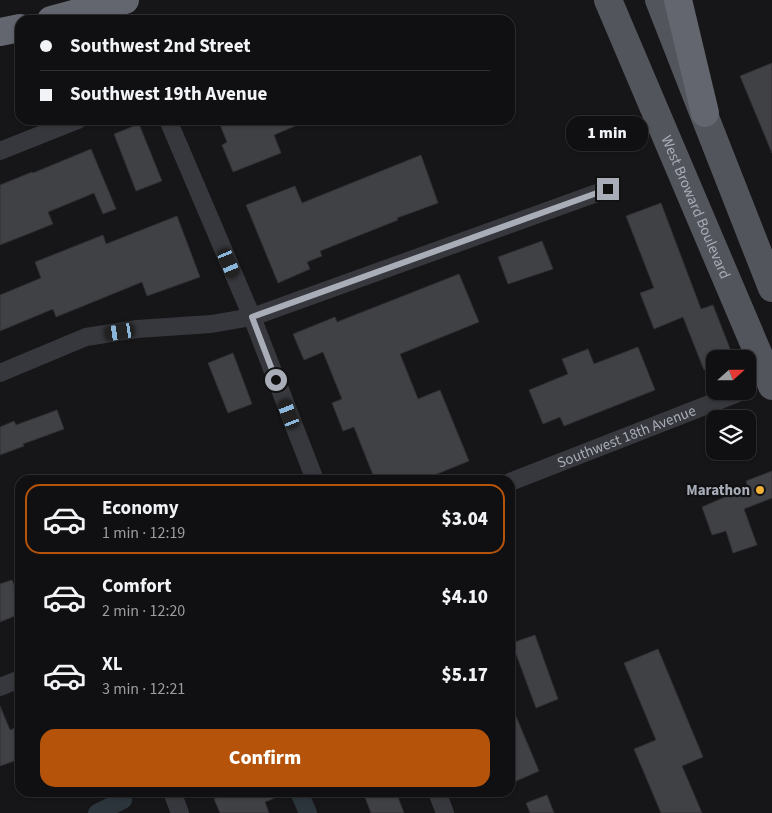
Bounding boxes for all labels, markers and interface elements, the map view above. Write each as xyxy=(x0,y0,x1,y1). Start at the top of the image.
text: Southwest 2nd Street xyxy=(70,33,251,60)
text: Southwest 19th Avenue xyxy=(70,81,267,108)
callout: 1 min xyxy=(567,116,649,152)
text: 1 min xyxy=(587,122,627,144)
street label: West Broward Boulevard xyxy=(656,132,735,282)
route end xyxy=(597,178,619,200)
car xyxy=(216,246,241,280)
car xyxy=(104,322,135,342)
north arrow xyxy=(706,350,756,400)
map controls xyxy=(706,350,756,460)
route start xyxy=(265,369,287,391)
car xyxy=(276,397,301,431)
street label: Southwest 18th Avenue xyxy=(554,400,699,474)
button: layers xyxy=(706,410,756,460)
place label: Marathon xyxy=(686,480,750,501)
marker: Marathon xyxy=(754,484,766,496)
text: Economy xyxy=(102,495,179,522)
icon: car xyxy=(42,497,87,542)
text: $3.04 xyxy=(442,506,488,533)
text: 1 min · 12:19 xyxy=(102,522,185,544)
text: Comfort xyxy=(102,573,172,600)
icon: car xyxy=(42,575,87,620)
text: $4.10 xyxy=(442,584,488,611)
text: 2 min · 12:20 xyxy=(102,600,185,622)
text: XL xyxy=(102,651,123,678)
icon: car xyxy=(42,653,87,698)
text: $5.17 xyxy=(442,662,488,689)
text: 3 min · 12:21 xyxy=(102,678,185,700)
button: Confirm xyxy=(40,729,490,787)

